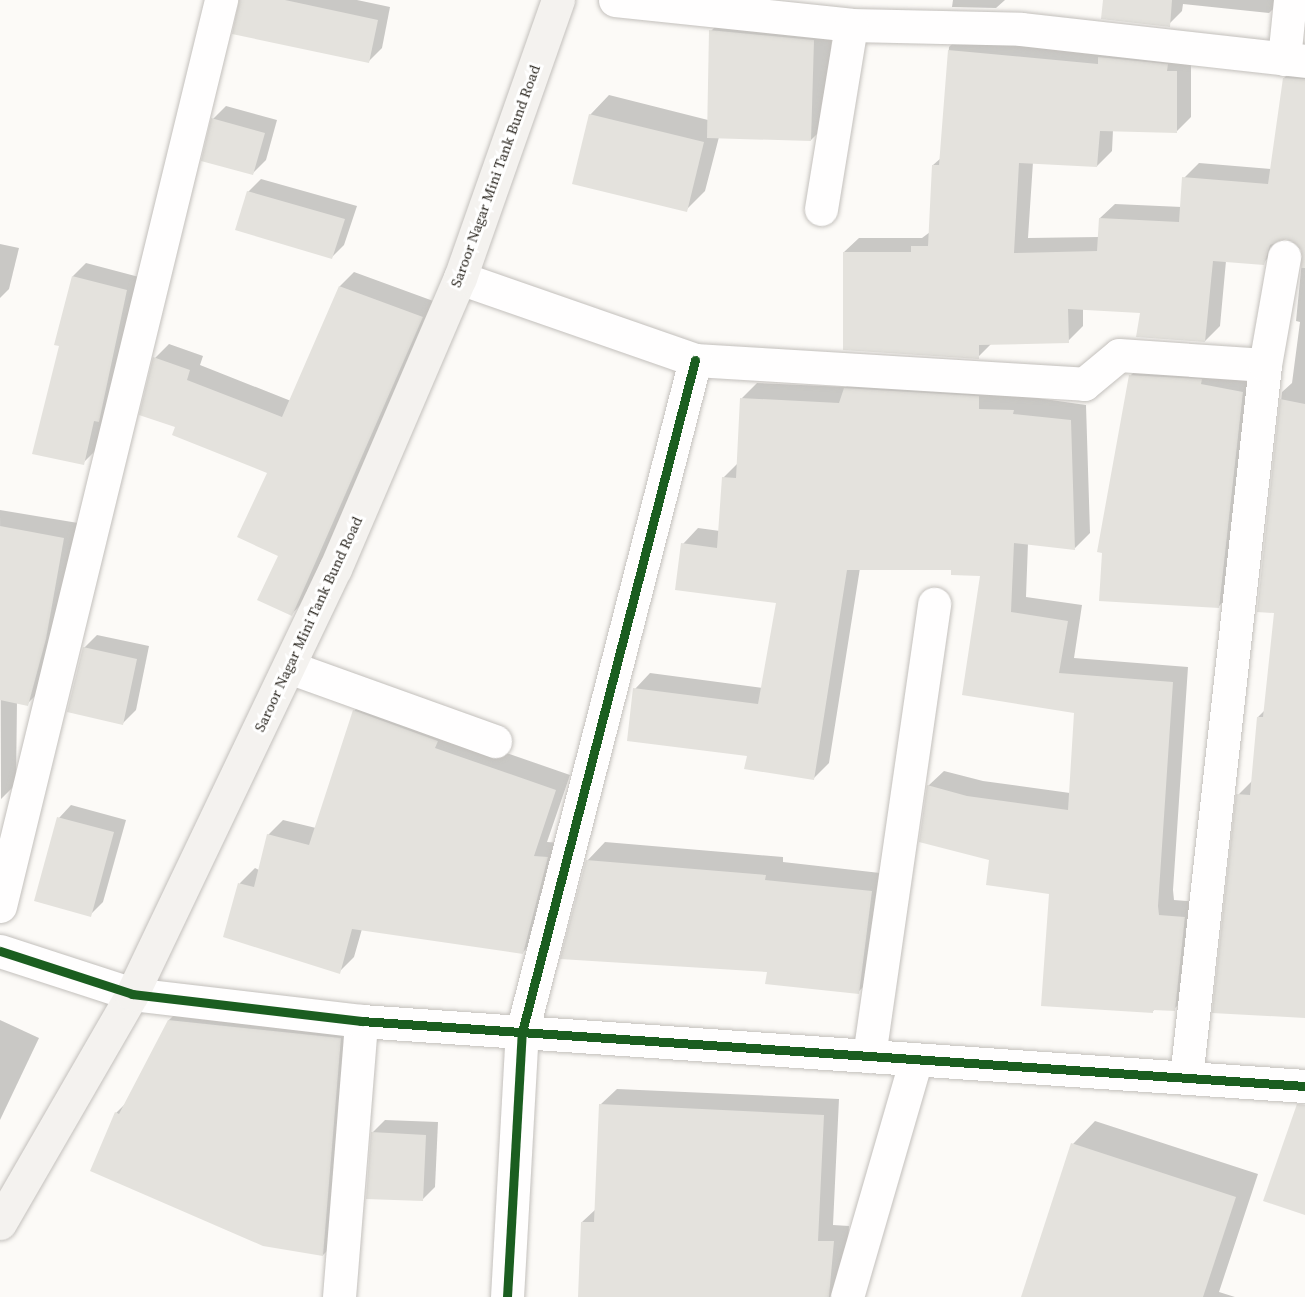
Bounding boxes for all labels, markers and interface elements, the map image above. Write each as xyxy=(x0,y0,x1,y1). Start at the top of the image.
street label: Saroor Nagar Mini Tank Bund Road xyxy=(446,62,544,290)
street label: Saroor Nagar Mini Tank Bund Road xyxy=(250,513,366,735)

